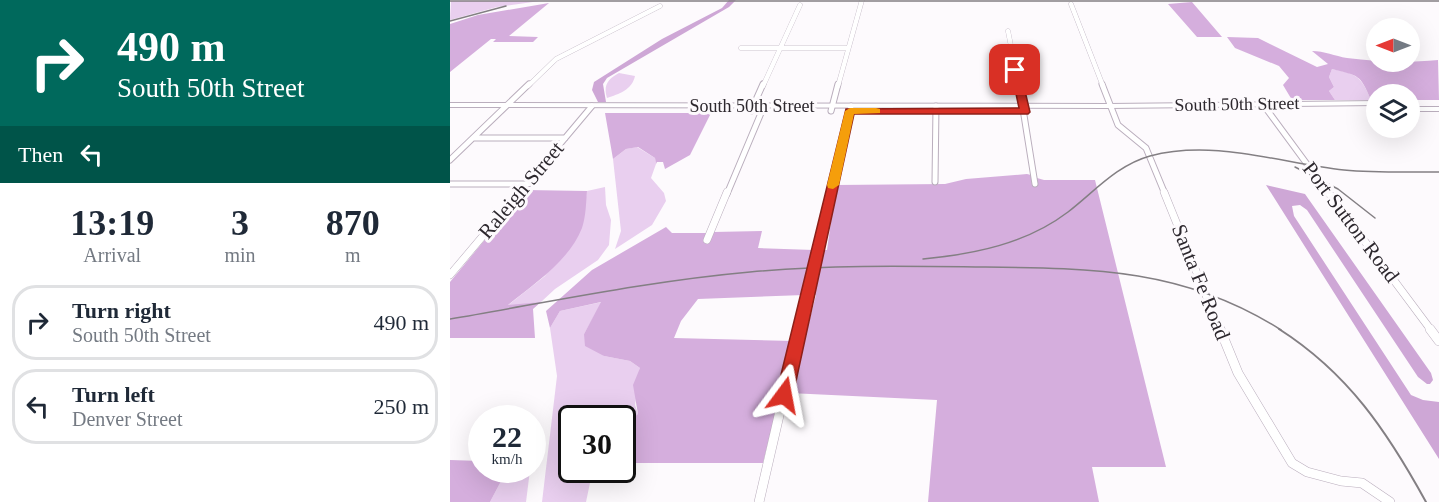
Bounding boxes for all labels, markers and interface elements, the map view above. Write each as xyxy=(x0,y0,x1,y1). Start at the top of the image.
north arrow xyxy=(1366,18,1420,72)
map controls xyxy=(1366,18,1420,138)
icon: right xyxy=(18,24,96,102)
text: 490 m xyxy=(117,24,226,70)
pin xyxy=(989,44,1040,95)
icon: arrive xyxy=(998,53,1031,86)
text: South 50th Street xyxy=(117,73,305,103)
button: layers xyxy=(1366,84,1420,138)
street label: South 50th Street xyxy=(1174,93,1300,115)
street label: South 50th Street xyxy=(690,96,815,116)
street label: Raleigh Street xyxy=(473,136,569,244)
icon: left xyxy=(75,138,108,171)
text: Then xyxy=(18,142,63,167)
street label: Port Sutton Road xyxy=(1298,157,1404,287)
text: 13:19 xyxy=(70,203,154,243)
text: 3 xyxy=(231,203,249,243)
text: 870 xyxy=(326,203,380,243)
street label: Santa Fe Road xyxy=(1167,221,1235,344)
text: Arrival xyxy=(83,244,141,266)
text: min xyxy=(224,244,256,266)
text: m xyxy=(345,244,361,266)
text: Turn right xyxy=(72,298,171,323)
icon: right xyxy=(21,306,54,339)
text: 490 m xyxy=(373,310,429,335)
text: South 50th Street xyxy=(72,324,211,346)
position arrow xyxy=(752,363,816,427)
text: Turn left xyxy=(72,382,155,407)
icon: left xyxy=(21,390,54,423)
text: 250 m xyxy=(373,394,429,419)
speed limit sign: 30 xyxy=(558,405,636,483)
text: Denver Street xyxy=(72,408,183,430)
text: 22 xyxy=(492,420,522,453)
text: km/h xyxy=(492,451,522,467)

